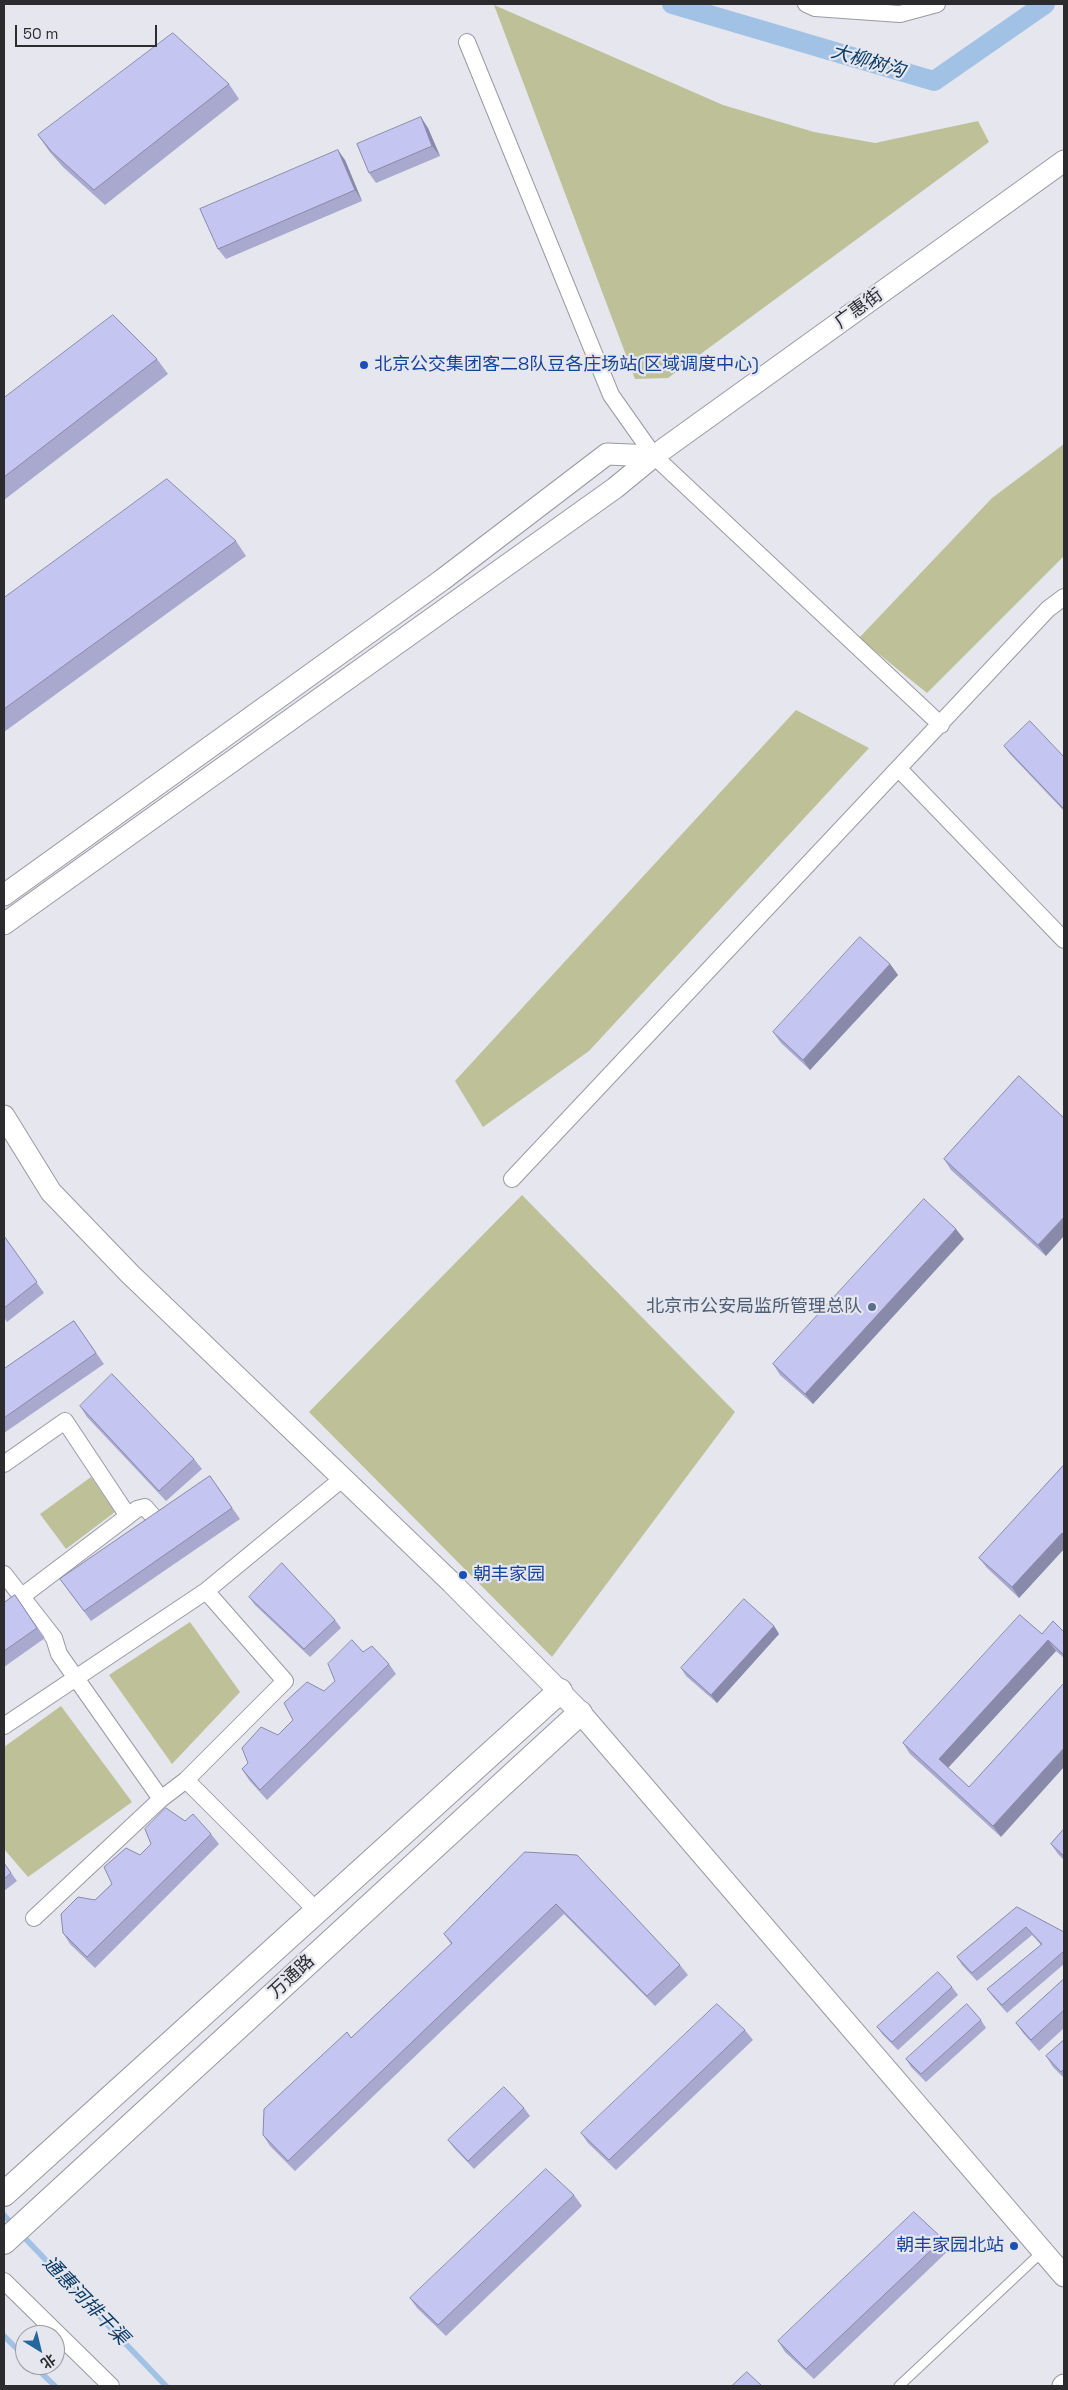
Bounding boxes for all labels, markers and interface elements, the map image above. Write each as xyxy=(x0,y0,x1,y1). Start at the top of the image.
scale bar xyxy=(18,15,160,47)
text: 50 m xyxy=(23,24,58,43)
water label: 大柳树沟 xyxy=(828,41,908,83)
street label: 广惠街 xyxy=(831,284,887,334)
place label: 北京公交集团客二8队豆各庄场站(区域调度中心) xyxy=(374,354,759,376)
marker: 北京公交集团客二8队豆各庄场站(区域调度中心) xyxy=(358,359,370,371)
place label: 北京市公安局监所管理总队 xyxy=(646,1296,862,1318)
marker: 北京市公安局监所管理总队 xyxy=(866,1301,878,1313)
place label: 朝丰家园 xyxy=(473,1564,545,1586)
marker: 朝丰家园 xyxy=(457,1569,469,1581)
street label: 万通路 xyxy=(265,1951,319,2003)
place label: 朝丰家园北站 xyxy=(896,2235,1004,2257)
marker: 朝丰家园北站 xyxy=(1008,2240,1020,2252)
water label: 通惠河排干渠 xyxy=(37,2252,133,2350)
north arrow xyxy=(15,2325,65,2375)
text: 北 xyxy=(37,2350,59,2373)

